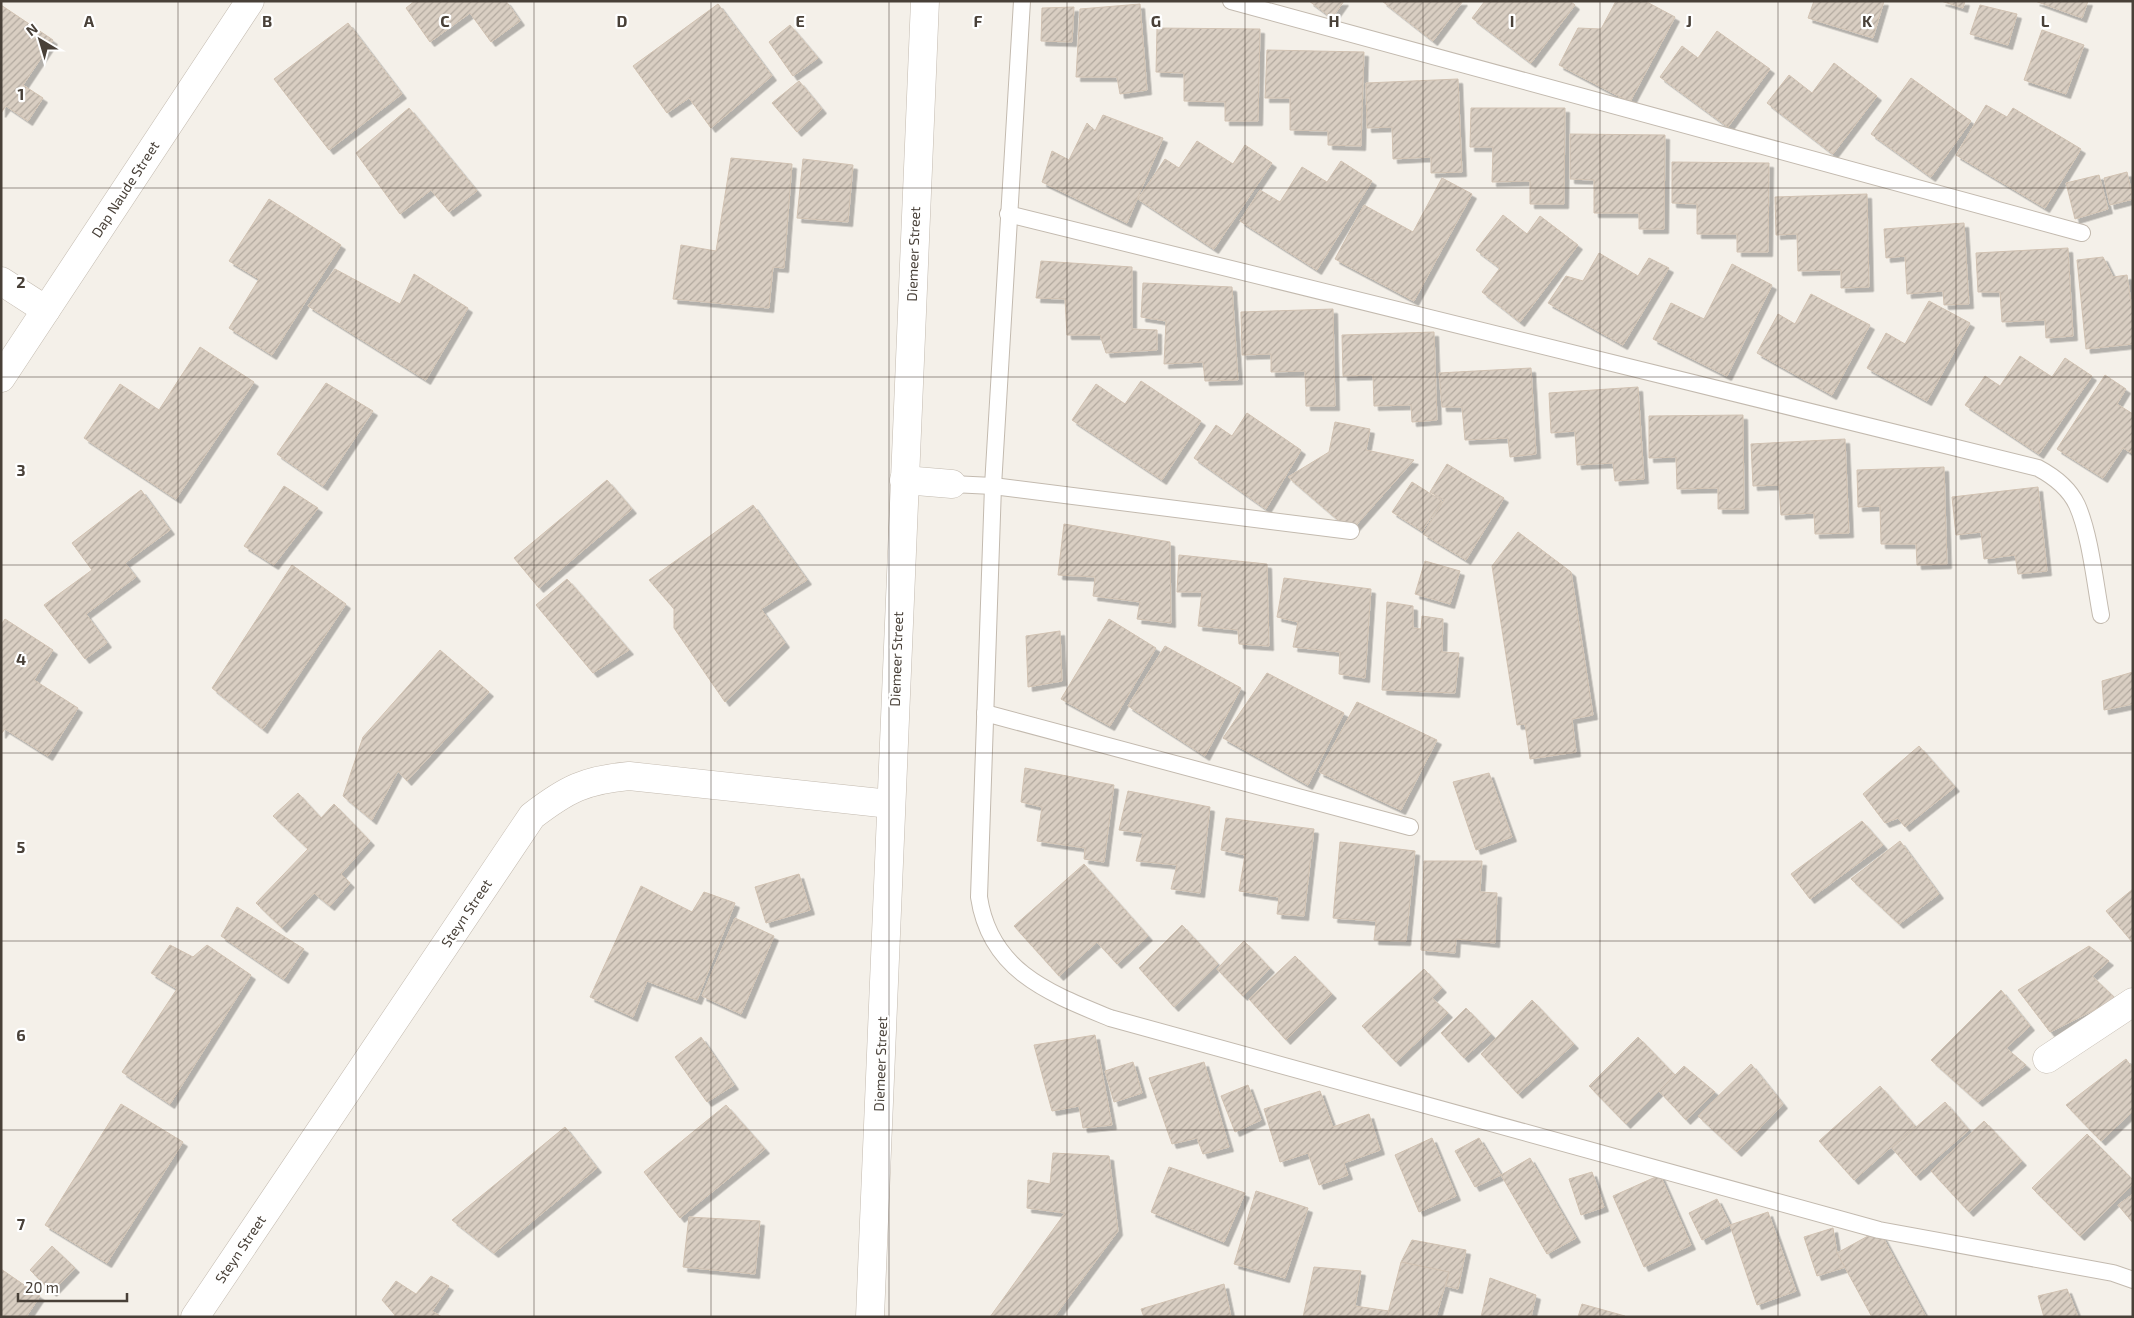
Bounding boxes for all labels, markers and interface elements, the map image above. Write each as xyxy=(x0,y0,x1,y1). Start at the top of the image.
text: A xyxy=(84,11,95,30)
text: B xyxy=(262,11,272,30)
text: C xyxy=(440,11,450,30)
text: D xyxy=(617,11,628,30)
text: E xyxy=(795,11,805,30)
text: F xyxy=(974,11,983,30)
text: G xyxy=(1151,11,1161,30)
text: H xyxy=(1328,11,1340,30)
text: I xyxy=(1510,11,1514,30)
text: J xyxy=(1686,11,1692,30)
text: K xyxy=(1862,11,1873,30)
text: L xyxy=(2041,11,2050,30)
north arrow xyxy=(15,15,65,65)
text: N xyxy=(22,20,41,39)
text: 1 xyxy=(18,84,24,103)
street label: Dap Naude Street xyxy=(88,138,162,240)
street label: Diemeer Street xyxy=(903,206,923,302)
text: 2 xyxy=(16,272,26,291)
text: 3 xyxy=(16,460,26,479)
street label: Diemeer Street xyxy=(886,611,906,707)
text: 4 xyxy=(16,649,26,668)
text: 5 xyxy=(17,837,26,856)
street label: Steyn Street xyxy=(437,876,495,950)
street label: Diemeer Street xyxy=(870,1016,890,1112)
text: 6 xyxy=(16,1025,26,1044)
street label: Steyn Street xyxy=(211,1212,269,1286)
text: 7 xyxy=(17,1214,26,1233)
scale bar xyxy=(18,1270,126,1302)
text: 20 m xyxy=(25,1278,59,1296)

